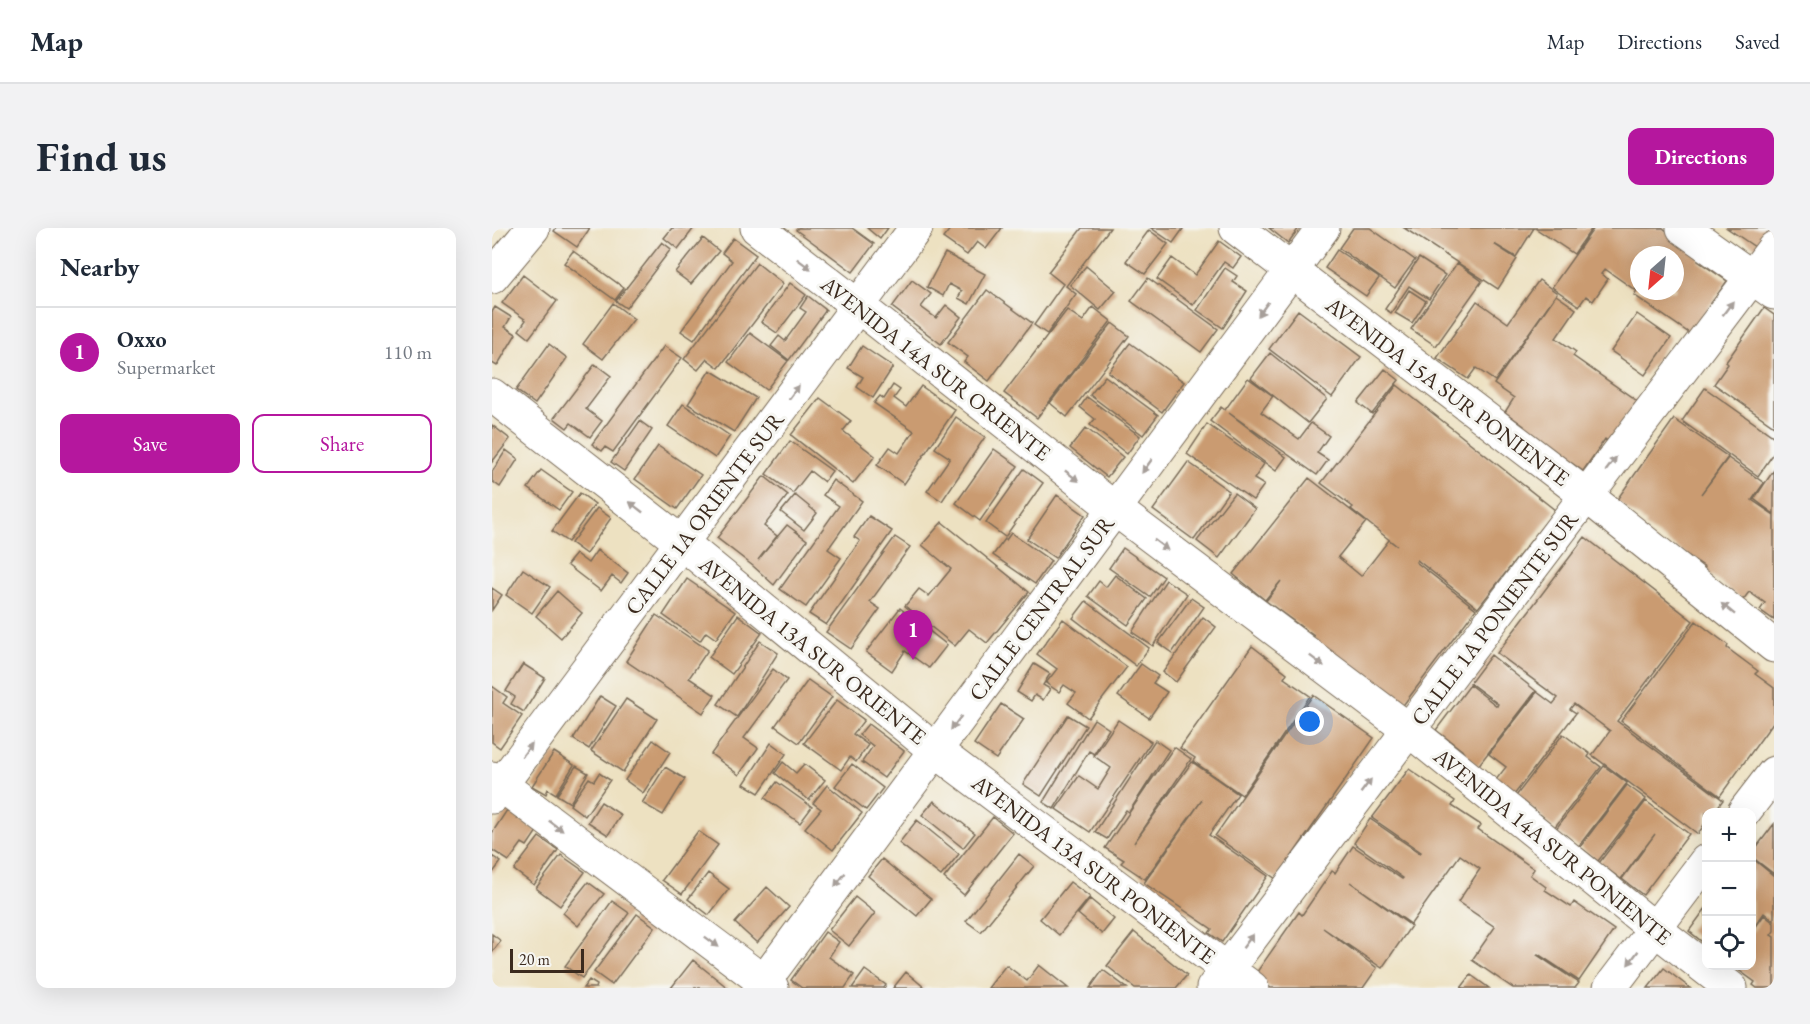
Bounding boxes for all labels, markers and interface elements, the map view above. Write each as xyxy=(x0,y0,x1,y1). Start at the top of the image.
text: Map xyxy=(30,23,83,59)
text: Map xyxy=(1547,28,1584,55)
text: Directions xyxy=(1617,28,1702,55)
text: Saved xyxy=(1735,28,1780,55)
button: Directions xyxy=(1628,128,1774,185)
text: Find us xyxy=(36,129,167,184)
north arrow xyxy=(1630,246,1684,300)
text: Nearby xyxy=(60,250,140,284)
one-way arrow xyxy=(796,257,811,269)
street label: AVENIDA 14A SUR ORIENTE xyxy=(814,269,1057,467)
street label: AVENIDA 15A SUR PONIENTE xyxy=(1319,290,1575,493)
one-way arrow xyxy=(1257,300,1269,316)
one-way arrow xyxy=(1722,300,1734,315)
text: Oxxo xyxy=(117,325,166,354)
text: 1 xyxy=(74,339,85,365)
text: 110 m xyxy=(384,339,432,365)
text: Supermarket xyxy=(117,354,215,380)
one-way arrow xyxy=(788,384,800,400)
street label: CALLE 1A ORIENTE SUR xyxy=(618,406,790,621)
button: Save xyxy=(60,414,240,473)
button: Share xyxy=(252,414,432,473)
one-way arrow xyxy=(1605,456,1617,472)
one-way arrow xyxy=(1141,457,1153,473)
one-way arrow xyxy=(1064,469,1080,482)
one-way arrow xyxy=(628,501,644,513)
street label: CALLE 1A PONIENTE SUR xyxy=(1404,505,1585,731)
street label: CALLE CENTRAL SUR xyxy=(962,510,1121,707)
one-way arrow xyxy=(1154,538,1169,550)
street label: AVENIDA 13A SUR ORIENTE xyxy=(694,550,932,750)
one-way arrow xyxy=(1721,604,1736,616)
pin: 1 xyxy=(894,610,932,660)
one-way arrow xyxy=(1310,655,1325,667)
your location xyxy=(1295,707,1324,736)
one-way arrow xyxy=(950,715,962,731)
street label: AVENIDA 14A SUR PONIENTE xyxy=(1427,741,1678,951)
one-way arrow xyxy=(521,742,533,758)
street label: AVENIDA 13A SUR PONIENTE xyxy=(965,768,1221,971)
one-way arrow xyxy=(1360,778,1372,794)
map controls xyxy=(1702,808,1756,970)
button: + xyxy=(1702,808,1756,862)
one-way arrow xyxy=(548,819,563,831)
button: − xyxy=(1702,862,1756,916)
one-way arrow xyxy=(834,872,846,887)
button: locate xyxy=(1702,916,1756,970)
one-way arrow xyxy=(1242,934,1254,950)
one-way arrow xyxy=(704,936,719,948)
scale bar xyxy=(510,946,584,974)
text: 20 m xyxy=(519,949,550,970)
one-way arrow xyxy=(1626,950,1639,966)

